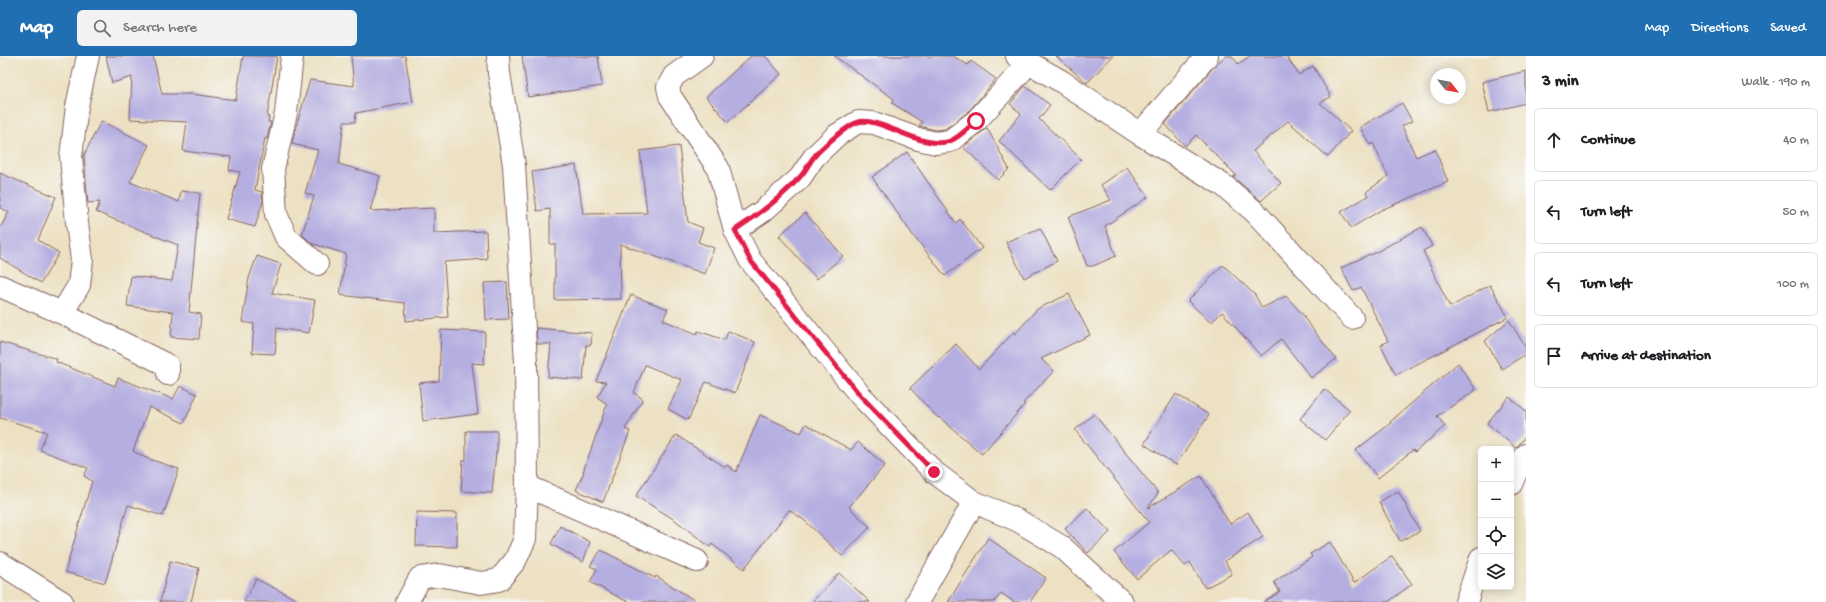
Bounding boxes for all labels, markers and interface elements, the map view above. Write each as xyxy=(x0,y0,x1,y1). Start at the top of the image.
search box xyxy=(77,10,357,46)
text: Map xyxy=(20,17,53,40)
icon: search xyxy=(91,17,113,39)
text: Search here xyxy=(123,19,197,37)
text: Map xyxy=(1645,20,1669,37)
text: Directions xyxy=(1691,20,1748,37)
text: Saved xyxy=(1770,20,1806,37)
north arrow xyxy=(1430,68,1466,104)
text: 3 min xyxy=(1542,72,1579,92)
text: Walk · 190 m xyxy=(1741,75,1810,90)
route start xyxy=(967,112,985,130)
icon: ahead xyxy=(1543,129,1565,151)
text: Continue xyxy=(1581,131,1635,149)
text: 40 m xyxy=(1783,133,1809,148)
icon: left xyxy=(1543,201,1565,223)
text: Turn left xyxy=(1581,203,1632,221)
text: 50 m xyxy=(1782,205,1809,220)
icon: left xyxy=(1543,273,1565,295)
text: Turn left xyxy=(1581,275,1632,293)
text: 100 m xyxy=(1777,277,1809,292)
icon: arrive xyxy=(1543,345,1565,367)
text: Arrive at destination xyxy=(1581,347,1711,365)
map controls xyxy=(1478,446,1514,590)
button: + xyxy=(1478,446,1514,482)
route end xyxy=(925,463,943,481)
button: − xyxy=(1478,482,1514,518)
button: locate xyxy=(1478,518,1514,554)
button: layers xyxy=(1478,554,1514,590)

